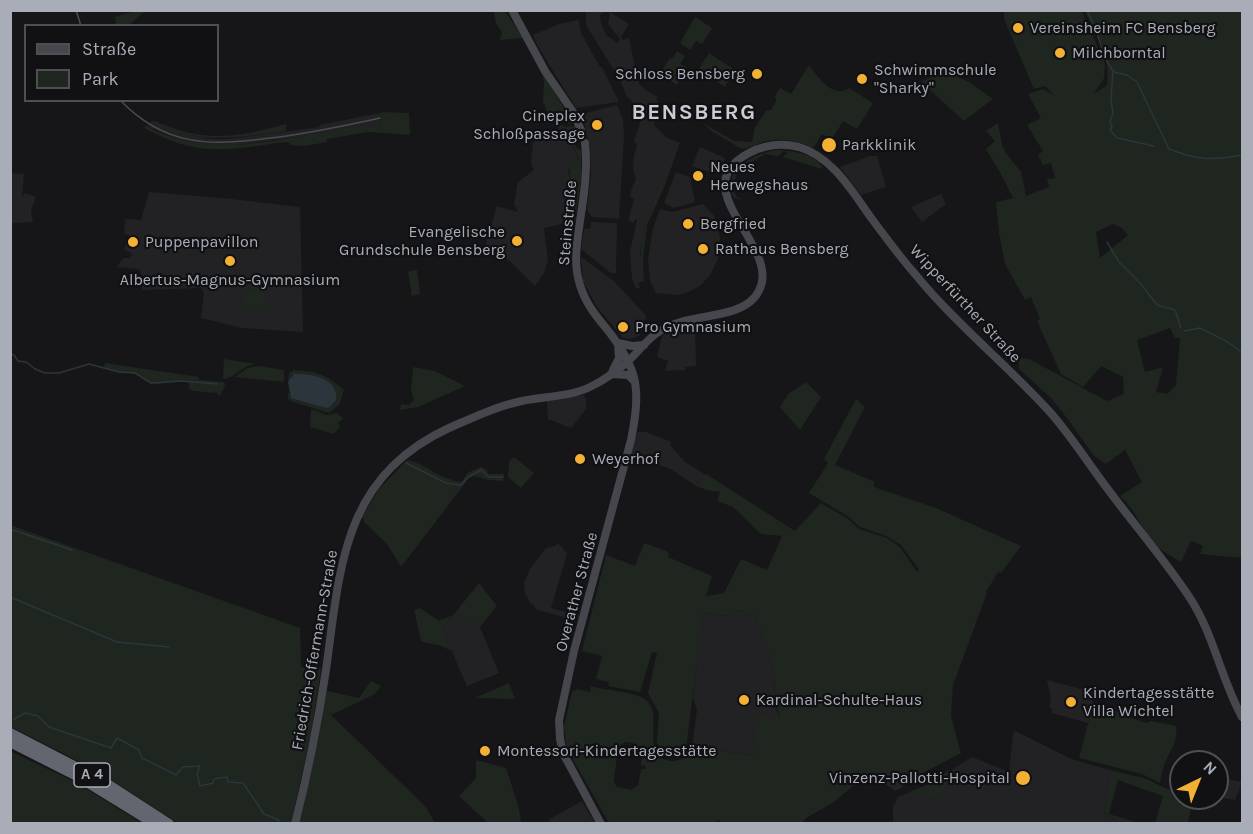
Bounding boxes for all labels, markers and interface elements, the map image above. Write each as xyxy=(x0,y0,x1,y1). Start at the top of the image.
place label: Vereinsheim FC Bensberg xyxy=(1030,18,1215,38)
marker: Vereinsheim FC Bensberg xyxy=(1011,21,1025,35)
legend xyxy=(24,24,219,102)
text: Straße xyxy=(82,38,136,60)
place label: Milchborntal xyxy=(1072,43,1166,63)
marker: Milchborntal xyxy=(1053,46,1067,60)
place label: Schwimmschule "Sharky" xyxy=(874,60,997,98)
place label: Schloss Bensberg xyxy=(615,64,745,84)
marker: Schloss Bensberg xyxy=(750,67,764,81)
text: Park xyxy=(82,68,119,90)
marker: Schwimmschule "Sharky" xyxy=(855,72,869,86)
district label: BENSBERG xyxy=(631,100,757,126)
place label: Cineplex Schloßpassage xyxy=(473,106,585,144)
marker: Cineplex Schloßpassage xyxy=(590,118,604,132)
place label: Parkklinik xyxy=(842,135,916,155)
marker: Parkklinik xyxy=(820,136,838,154)
place label: Neues Herwegshaus xyxy=(710,157,809,195)
marker: Neues Herwegshaus xyxy=(691,169,705,183)
street label: Steinstraße xyxy=(555,180,581,266)
place label: Bergfried xyxy=(700,214,766,234)
marker: Bergfried xyxy=(681,217,695,231)
place label: Evangelische Grundschule Bensberg xyxy=(339,222,505,260)
place label: Puppenpavillon xyxy=(145,232,258,252)
marker: Evangelische Grundschule Bensberg xyxy=(510,234,524,248)
marker: Puppenpavillon xyxy=(126,235,140,249)
place label: Rathaus Bensberg xyxy=(715,239,848,259)
street label: Wipperfürther Straße xyxy=(905,241,1025,367)
marker: Rathaus Bensberg xyxy=(696,242,710,256)
marker: Albertus-Magnus-Gymnasium xyxy=(223,254,237,268)
place label: Albertus-Magnus-Gymnasium xyxy=(120,270,340,290)
place label: Pro Gymnasium xyxy=(635,317,751,337)
marker: Pro Gymnasium xyxy=(616,320,630,334)
place label: Weyerhof xyxy=(592,449,659,469)
marker: Weyerhof xyxy=(573,452,587,466)
street label: Overather Straße xyxy=(552,530,602,654)
street label: Friedrich-Offermann-Straße xyxy=(288,548,342,752)
place label: Kindertagesstätte Villa Wichtel xyxy=(1083,683,1215,721)
place label: Kardinal-Schulte-Haus xyxy=(756,690,922,710)
marker: Kardinal-Schulte-Haus xyxy=(737,693,751,707)
marker: Kindertagesstätte Villa Wichtel xyxy=(1064,695,1078,709)
place label: Montessori-Kindertagesstätte xyxy=(497,741,716,761)
marker: Montessori-Kindertagesstätte xyxy=(478,744,492,758)
north arrow xyxy=(1169,750,1229,810)
text: N xyxy=(1200,757,1221,779)
road number: A 4 xyxy=(74,763,110,787)
place label: Vinzenz-Pallotti-Hospital xyxy=(829,768,1010,788)
marker: Vinzenz-Pallotti-Hospital xyxy=(1014,769,1032,787)

